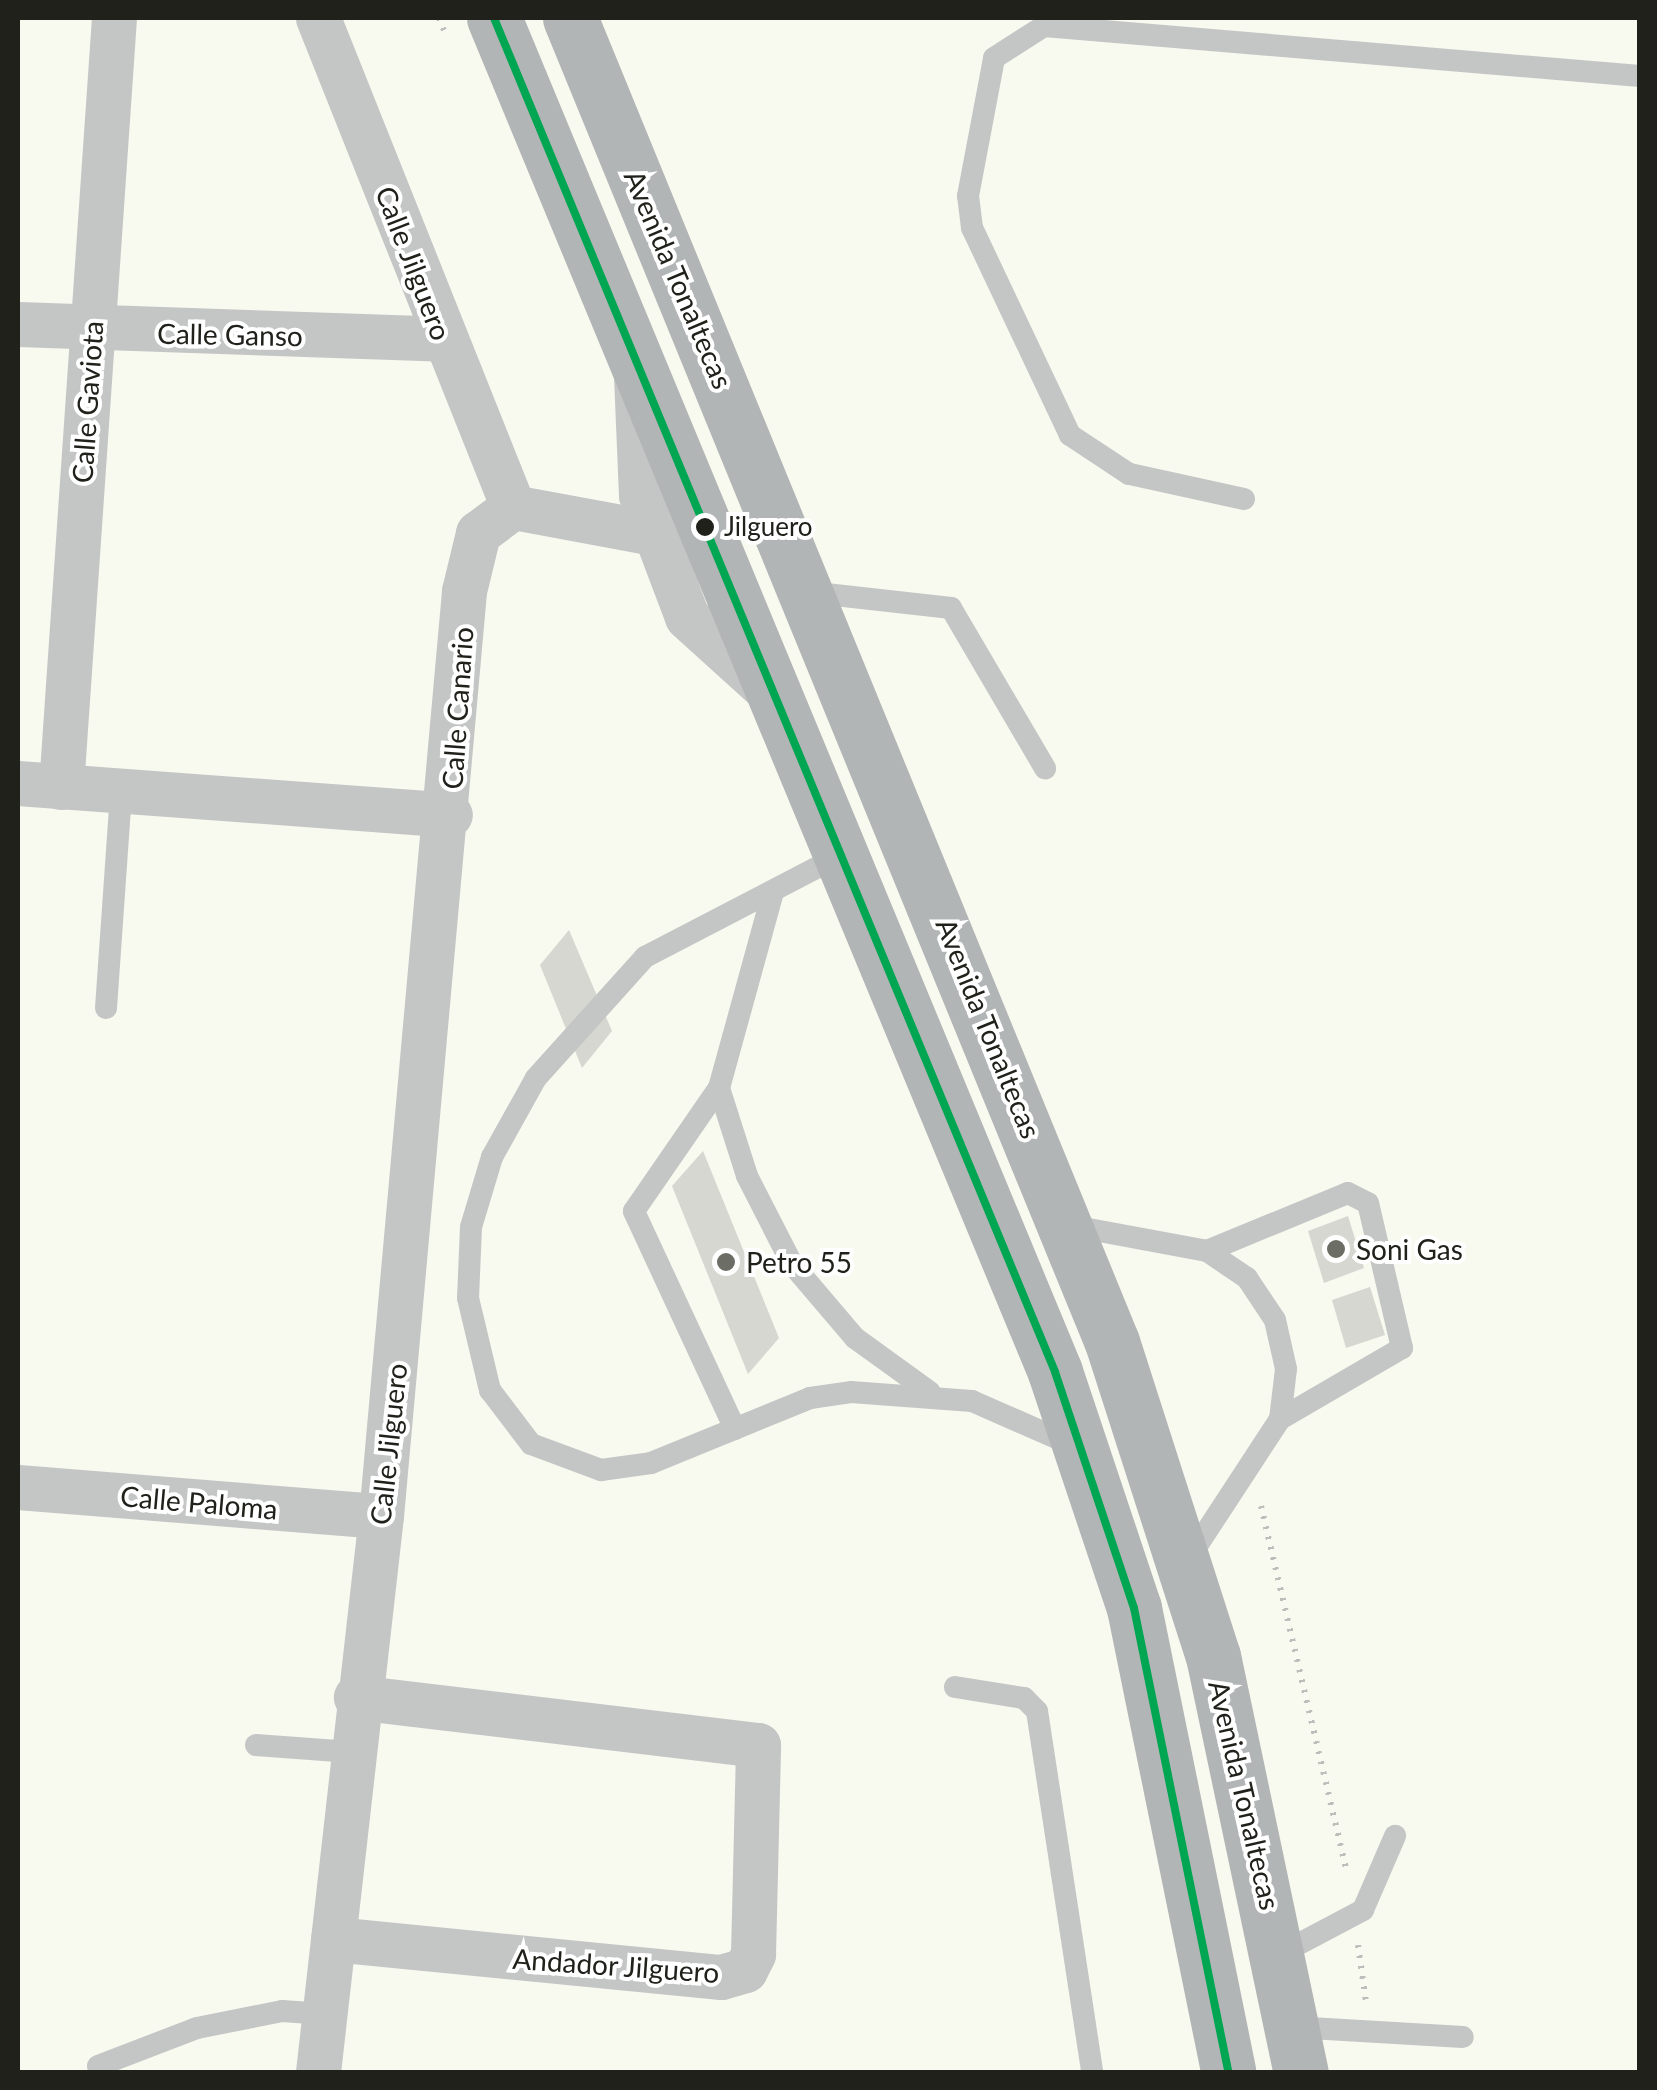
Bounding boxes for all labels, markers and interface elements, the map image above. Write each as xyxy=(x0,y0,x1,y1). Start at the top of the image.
street label: Avenida Tonaltecas xyxy=(618,164,740,394)
street label: Calle Jilguero xyxy=(369,181,459,345)
street label: Calle Ganso xyxy=(157,316,303,352)
street label: Calle Gaviota xyxy=(65,320,109,484)
place label: Jilguero xyxy=(724,511,813,543)
marker: Jilguero xyxy=(695,517,715,537)
street label: Calle Canario xyxy=(435,626,479,790)
street label: Avenida Tonaltecas xyxy=(929,913,1049,1143)
place label: Soni Gas xyxy=(1356,1232,1463,1266)
marker: Soni Gas xyxy=(1325,1238,1347,1260)
place label: Petro 55 xyxy=(746,1245,852,1279)
marker: Petro 55 xyxy=(715,1251,737,1273)
street label: Calle Jilguero xyxy=(363,1361,413,1527)
street label: Calle Paloma xyxy=(119,1478,279,1526)
street label: Avenida Tonaltecas xyxy=(1202,1677,1288,1913)
street label: Andador Jilguero xyxy=(511,1941,721,1989)

